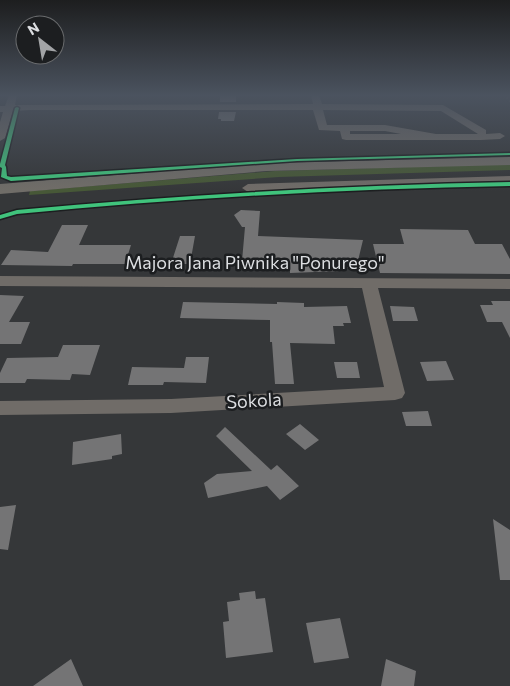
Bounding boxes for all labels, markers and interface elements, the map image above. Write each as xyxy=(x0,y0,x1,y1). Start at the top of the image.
north arrow xyxy=(15,15,65,65)
text: N xyxy=(24,18,42,38)
street label: Majora Jana Piwnika "Ponurego" xyxy=(125,251,385,273)
street label: Sokola xyxy=(226,388,282,412)

